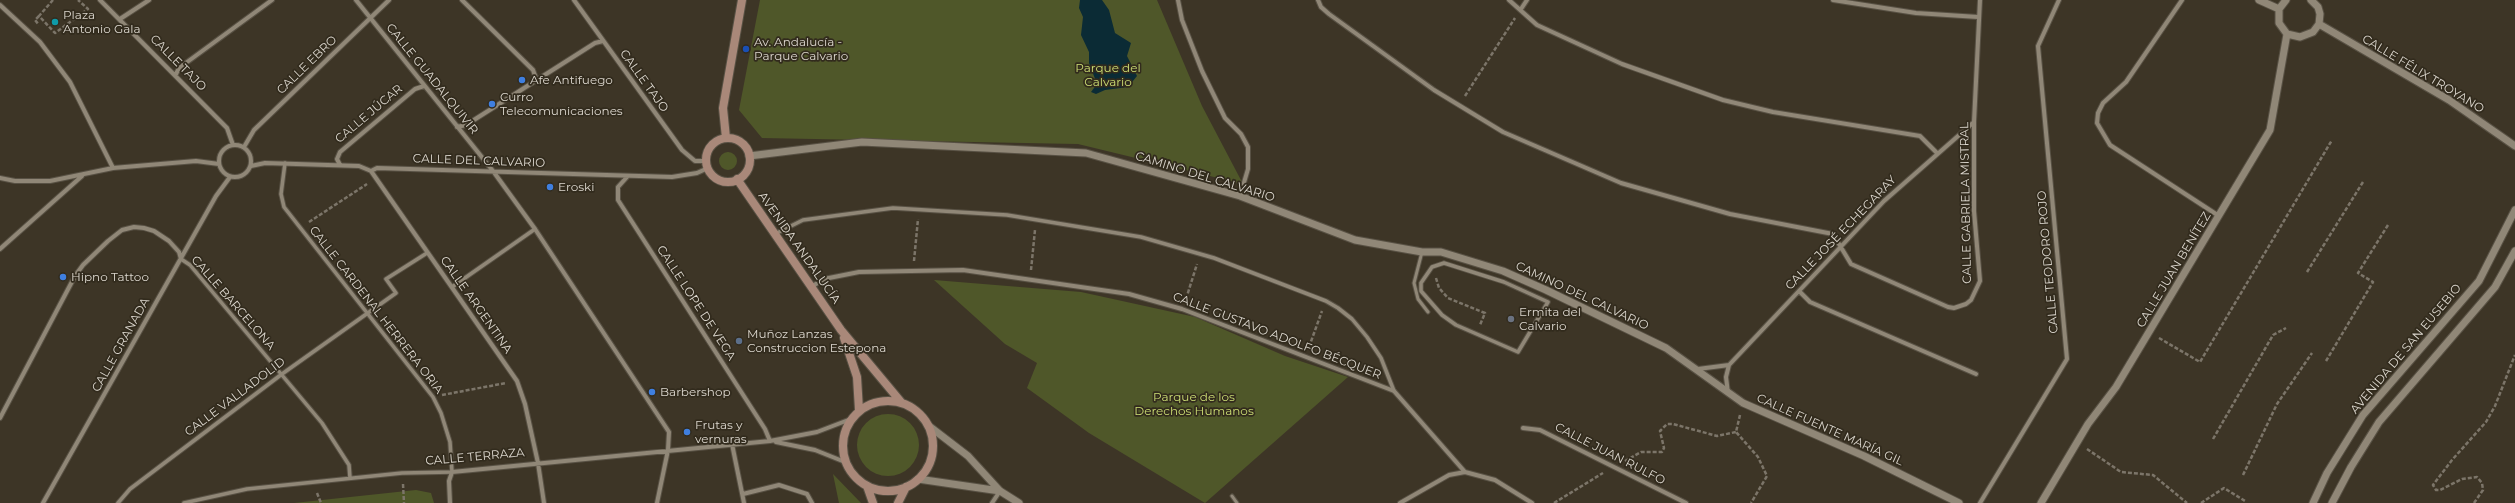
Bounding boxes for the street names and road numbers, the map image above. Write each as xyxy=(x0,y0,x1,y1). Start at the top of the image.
street label: CALLE GUADALQUIVIR xyxy=(383,21,481,137)
street label: CALLE TAJO xyxy=(147,32,209,94)
street label: CALLE FÉLIX TROYANO xyxy=(2359,32,2487,116)
street label: CALLE EBRO xyxy=(274,33,340,97)
street label: CALLE TAJO xyxy=(617,47,671,115)
street label: CALLE JÚCAR xyxy=(332,82,406,146)
street label: CALLE GABRIELA MISTRAL xyxy=(1957,122,1975,284)
street label: CAMINO DEL CALVARIO xyxy=(1133,149,1277,205)
street label: CALLE DEL CALVARIO xyxy=(412,151,546,171)
street label: CALLE JOSÉ ECHEGARAY xyxy=(1783,173,1899,293)
street label: AVENIDA ANDALUCÍA xyxy=(755,189,843,307)
street label: CALLE TEODORO ROJO xyxy=(2035,190,2061,334)
street label: CALLE JUAN BENÍTEZ xyxy=(2134,210,2214,330)
street label: CALLE CARDENAL HERRERA ORIA xyxy=(306,223,446,397)
street label: CALLE LOPE DE VEGA xyxy=(653,243,739,363)
street label: CALLE BARCELONA xyxy=(188,253,278,353)
street label: CALLE ARGENTINA xyxy=(437,254,515,356)
street label: CAMINO DEL CALVARIO xyxy=(1513,259,1651,333)
street label: AVENIDA DE SAN EUSEBIO xyxy=(2347,281,2465,417)
street label: CALLE GUSTAVO ADOLFO BÉCQUER xyxy=(1171,290,1383,382)
street label: CALLE GRANADA xyxy=(89,295,153,395)
street label: CALLE VALLADOLID xyxy=(182,355,288,439)
street label: CALLE FUENTE MARÍA GIL xyxy=(1754,391,1906,469)
street label: CALLE JUAN RULFO xyxy=(1552,420,1668,488)
street label: CALLE TERRAZA xyxy=(425,445,525,469)

